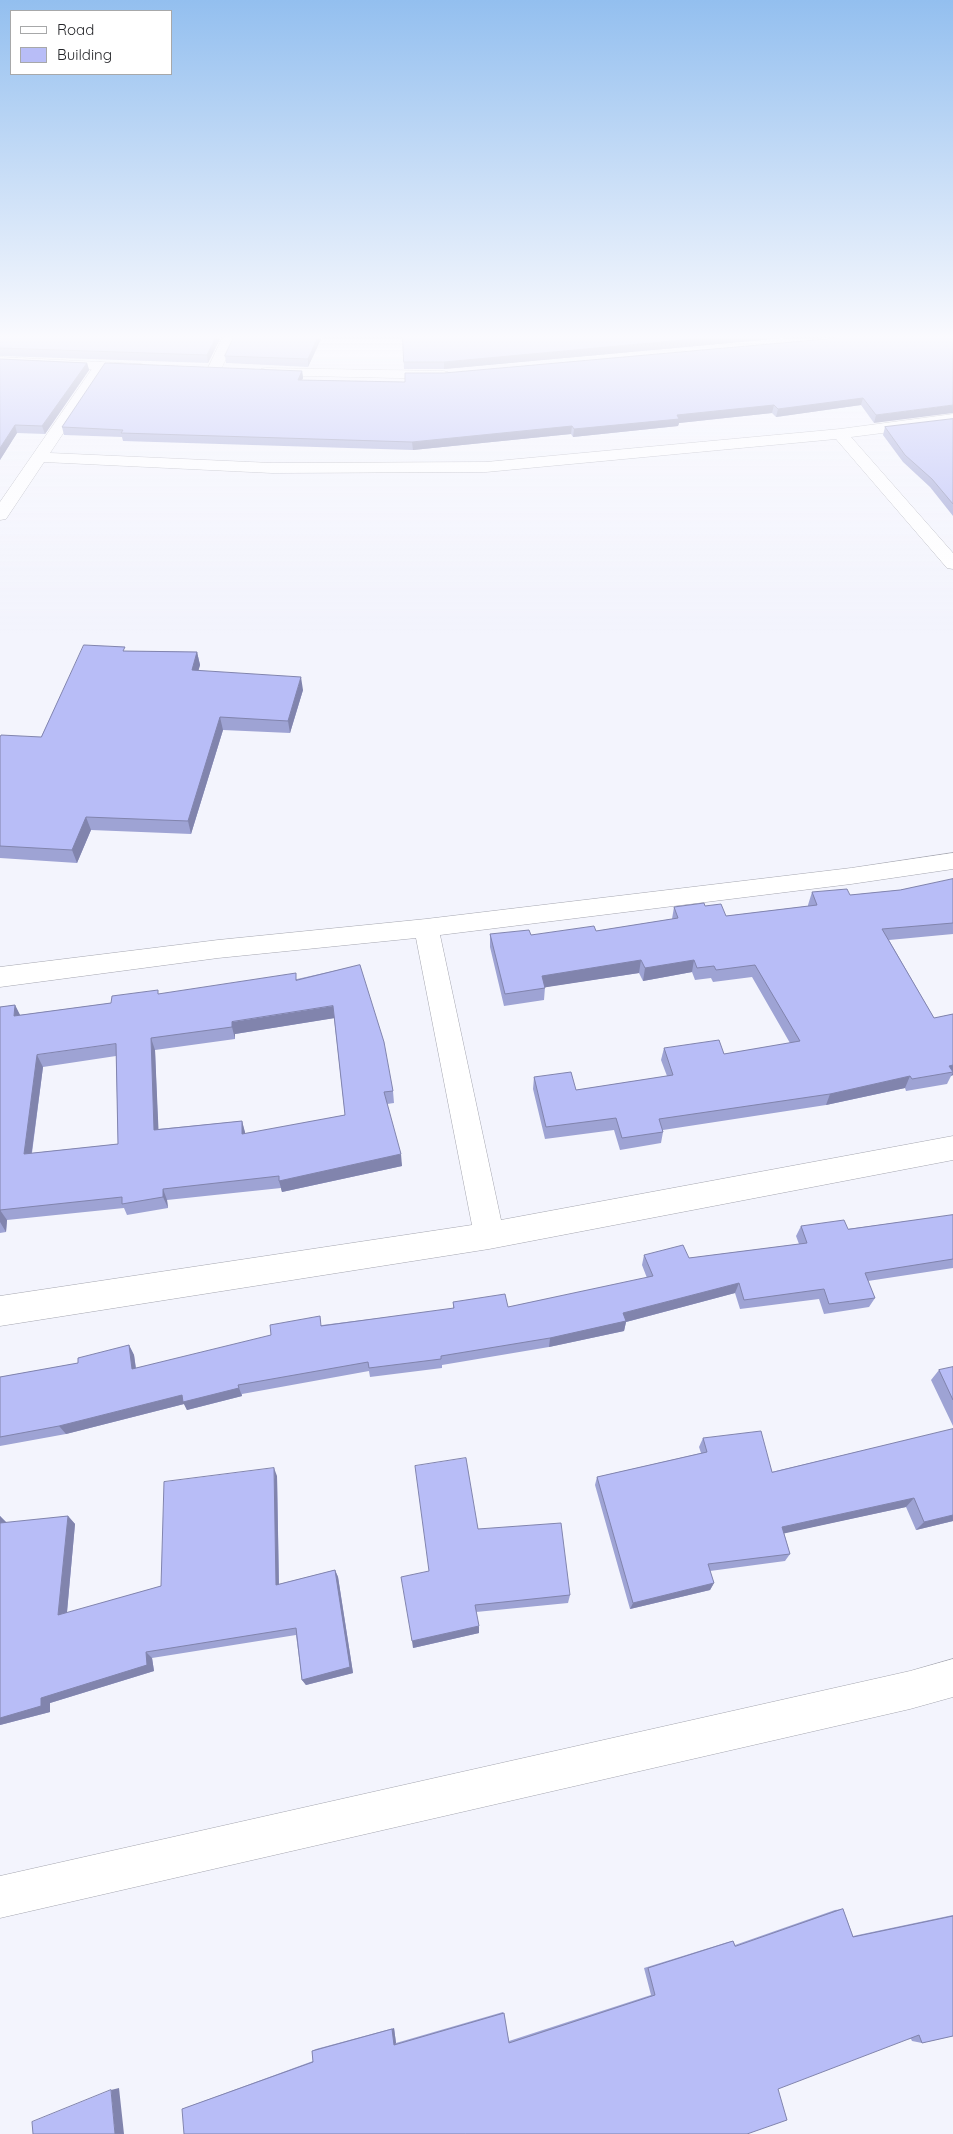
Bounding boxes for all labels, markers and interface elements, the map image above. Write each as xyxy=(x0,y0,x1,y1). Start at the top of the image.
legend xyxy=(10,10,172,75)
text: Road xyxy=(57,20,94,39)
text: Building xyxy=(57,45,112,64)

